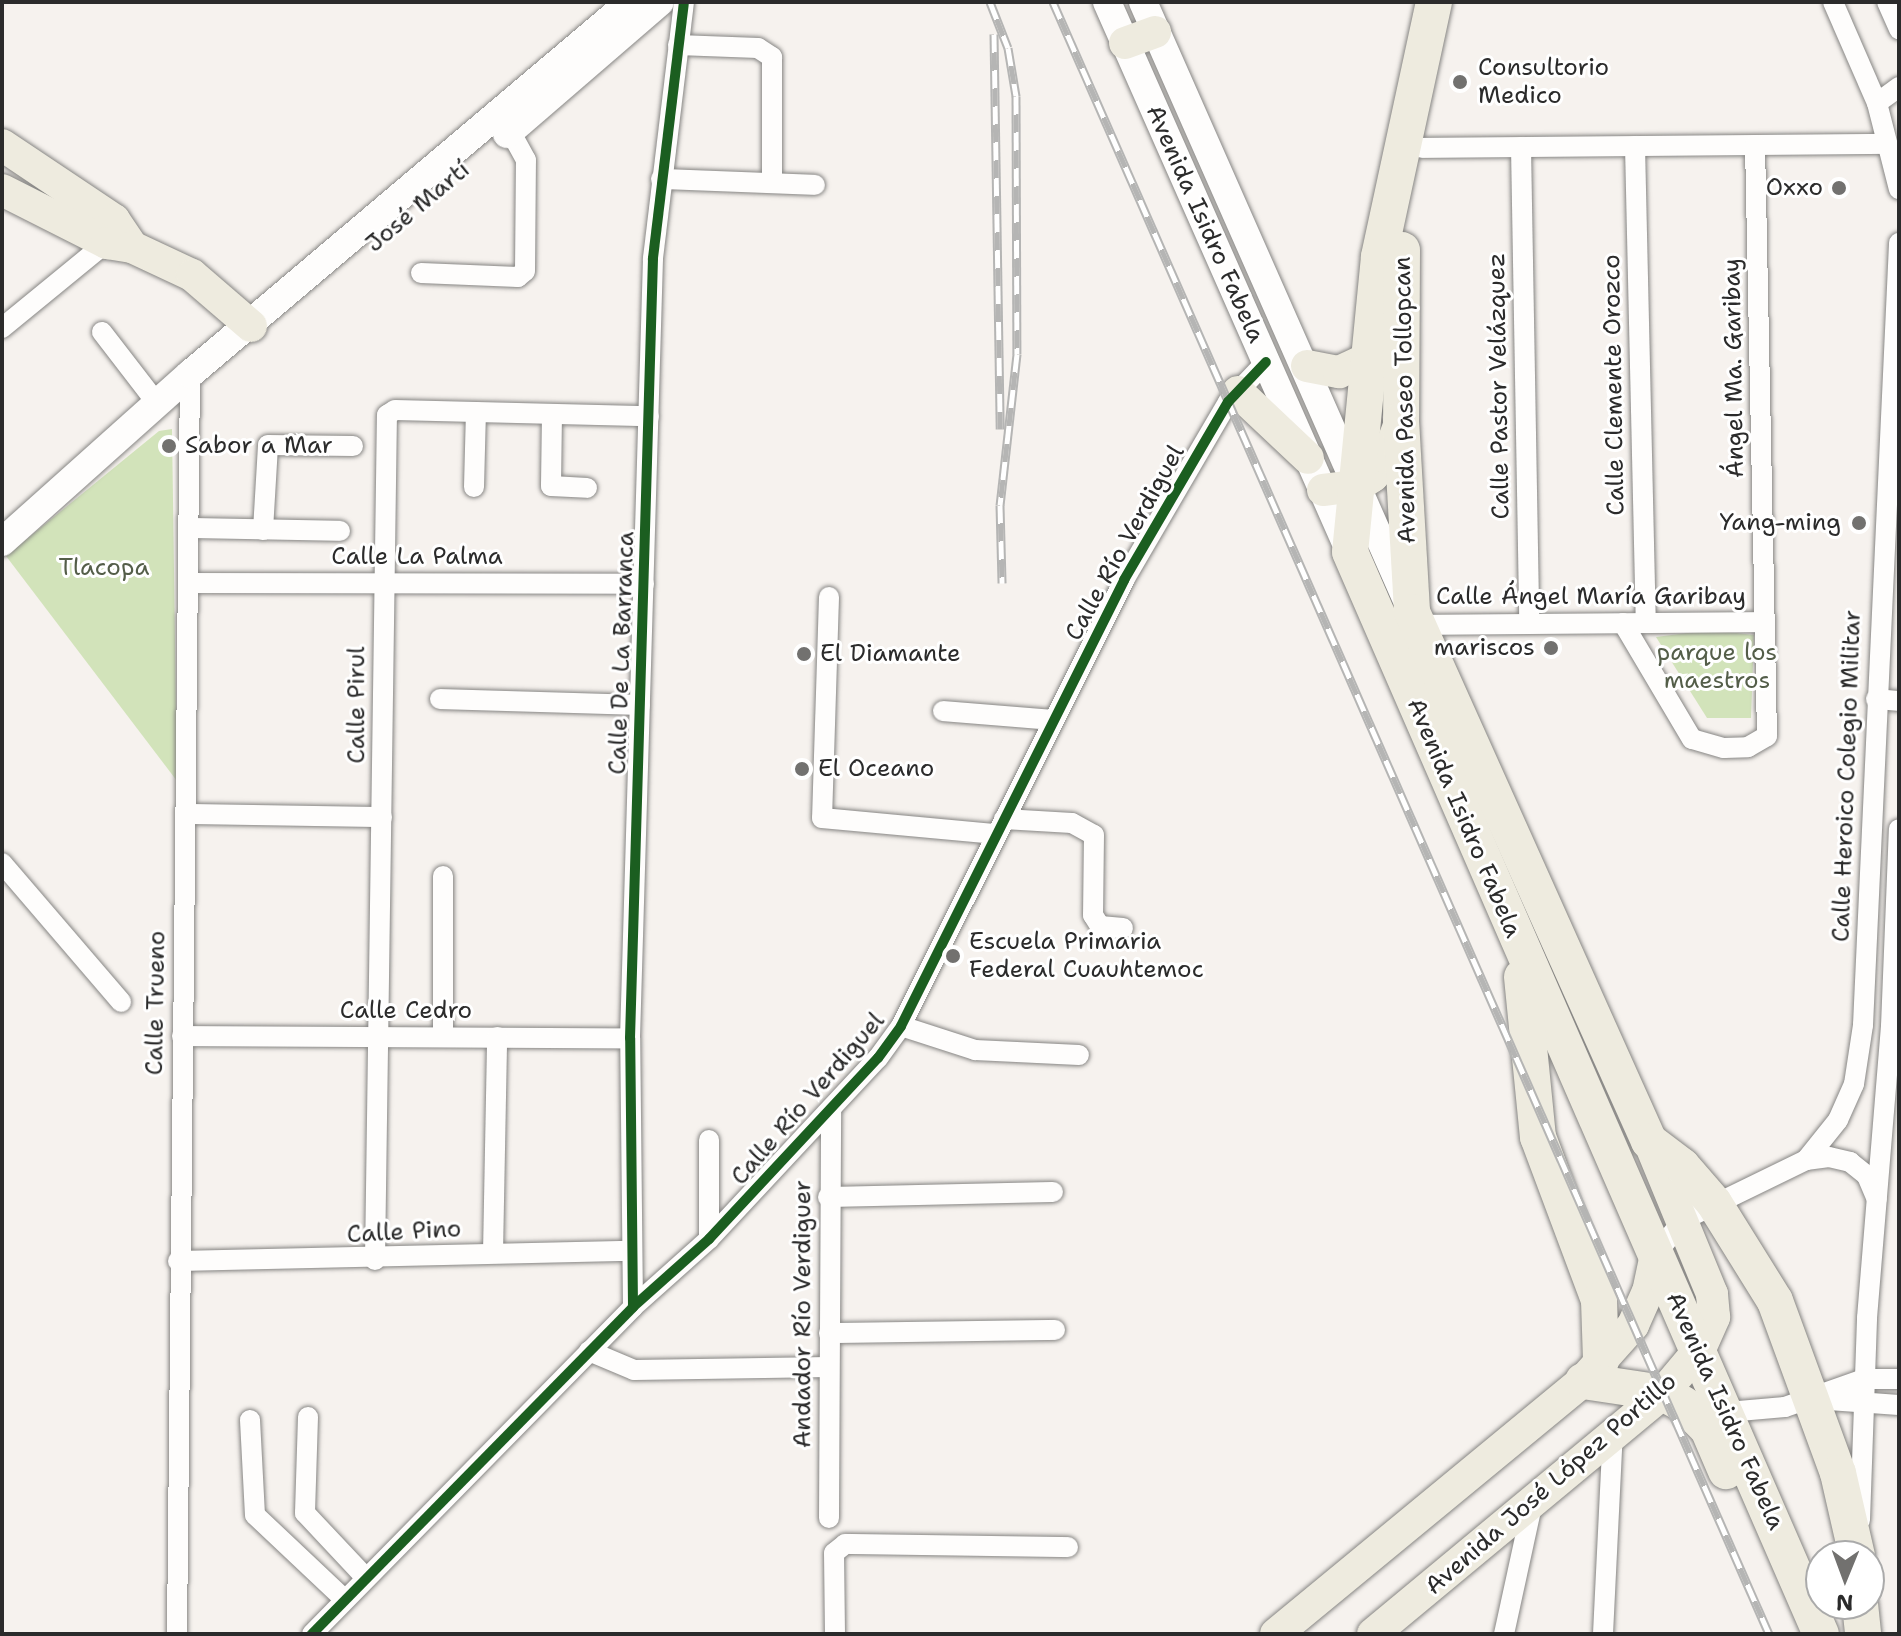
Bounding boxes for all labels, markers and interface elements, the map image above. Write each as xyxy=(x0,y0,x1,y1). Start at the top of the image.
place label: Consultorio Medico xyxy=(1478,54,1609,110)
marker: Consultorio Medico xyxy=(1449,71,1471,93)
street label: Avenida Isidro Fabela xyxy=(1140,101,1270,347)
street label: José Martí xyxy=(360,155,476,259)
place label: Oxxo xyxy=(1766,174,1823,202)
marker: Oxxo xyxy=(1830,179,1848,197)
street label: Calle Pastor Velázquez xyxy=(1482,252,1516,520)
street label: Calle Clemente Orozco xyxy=(1597,254,1631,516)
street label: Avenida Paseo Tollopcan xyxy=(1388,256,1422,544)
street label: Ángel Ma. Garibay xyxy=(1718,258,1750,478)
place label: Sabor a Mar xyxy=(185,432,333,460)
marker: Sabor a Mar xyxy=(160,437,178,455)
street label: Calle Río Verdiguel xyxy=(1059,440,1191,646)
place label: Yang-ming xyxy=(1720,509,1841,537)
marker: Yang-ming xyxy=(1848,512,1870,534)
street label: Calle De La Barranca xyxy=(603,531,641,775)
street label: Calle La Palma xyxy=(331,543,503,571)
park label: Tlacopa xyxy=(59,554,149,582)
street label: Calle Ángel María Garibay xyxy=(1436,583,1746,611)
street label: Calle Heroico Colegio Militar xyxy=(1827,609,1867,943)
place label: mariscos xyxy=(1434,634,1535,662)
marker: mariscos xyxy=(1542,639,1560,657)
park label: parque los maestros xyxy=(1657,639,1777,695)
place label: El Diamante xyxy=(820,640,961,668)
marker: El Diamante xyxy=(795,645,813,663)
street label: Calle Pirul xyxy=(343,646,371,764)
street label: Avenida Isidro Fabela xyxy=(1401,694,1527,942)
place label: El Oceano xyxy=(818,755,934,783)
marker: El Oceano xyxy=(793,760,811,778)
place label: Escuela Primaria Federal Cuauhtemoc xyxy=(969,928,1204,984)
street label: Calle Trueno xyxy=(140,930,172,1076)
marker: Escuela Primaria Federal Cuauhtemoc xyxy=(944,947,962,965)
street label: Calle Cedro xyxy=(340,997,472,1025)
street label: Calle Río Verdiguel xyxy=(725,1007,891,1191)
street label: Andador Río Verdiguer xyxy=(789,1180,817,1448)
street label: Calle Pino xyxy=(346,1215,462,1249)
street label: Avenida Isidro Fabela xyxy=(1660,1288,1790,1534)
street label: Avenida José López Portillo xyxy=(1419,1367,1683,1601)
north arrow xyxy=(1805,1540,1885,1620)
text: N xyxy=(1836,1588,1854,1617)

